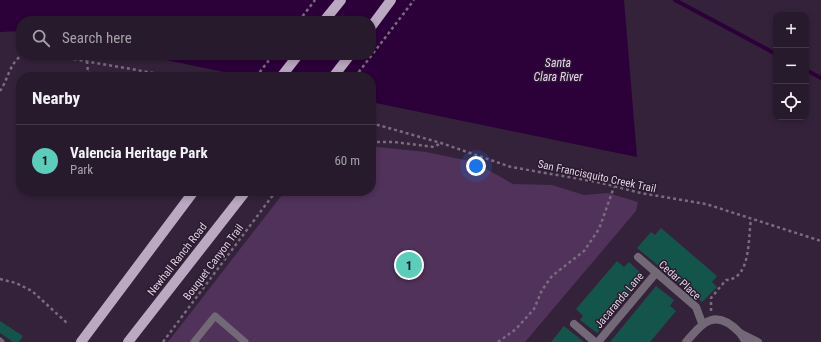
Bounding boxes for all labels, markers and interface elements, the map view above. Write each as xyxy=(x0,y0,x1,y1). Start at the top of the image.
map controls xyxy=(773,12,809,120)
button: + xyxy=(773,12,809,48)
search box xyxy=(16,16,376,60)
icon: search xyxy=(30,27,52,49)
text: Search here xyxy=(62,29,132,47)
button: − xyxy=(773,48,809,84)
water label: Santa Clara River xyxy=(533,56,583,84)
button: locate xyxy=(773,84,809,120)
text: Nearby xyxy=(32,88,80,108)
text: Valencia Heritage Park xyxy=(70,144,208,162)
text: 1 xyxy=(42,153,48,168)
text: 60 m xyxy=(334,153,360,168)
your location xyxy=(466,156,486,176)
street label: San Francisquito Creek Trail xyxy=(537,158,657,195)
text: Park xyxy=(70,162,93,177)
street label: Newhall Ranch Road xyxy=(145,220,210,298)
street label: Bouquet Canyon Trail xyxy=(181,222,246,303)
pin: 1 xyxy=(396,250,422,280)
street label: Cedar Place xyxy=(656,258,703,303)
street label: Jacaranda Lane xyxy=(592,270,647,331)

